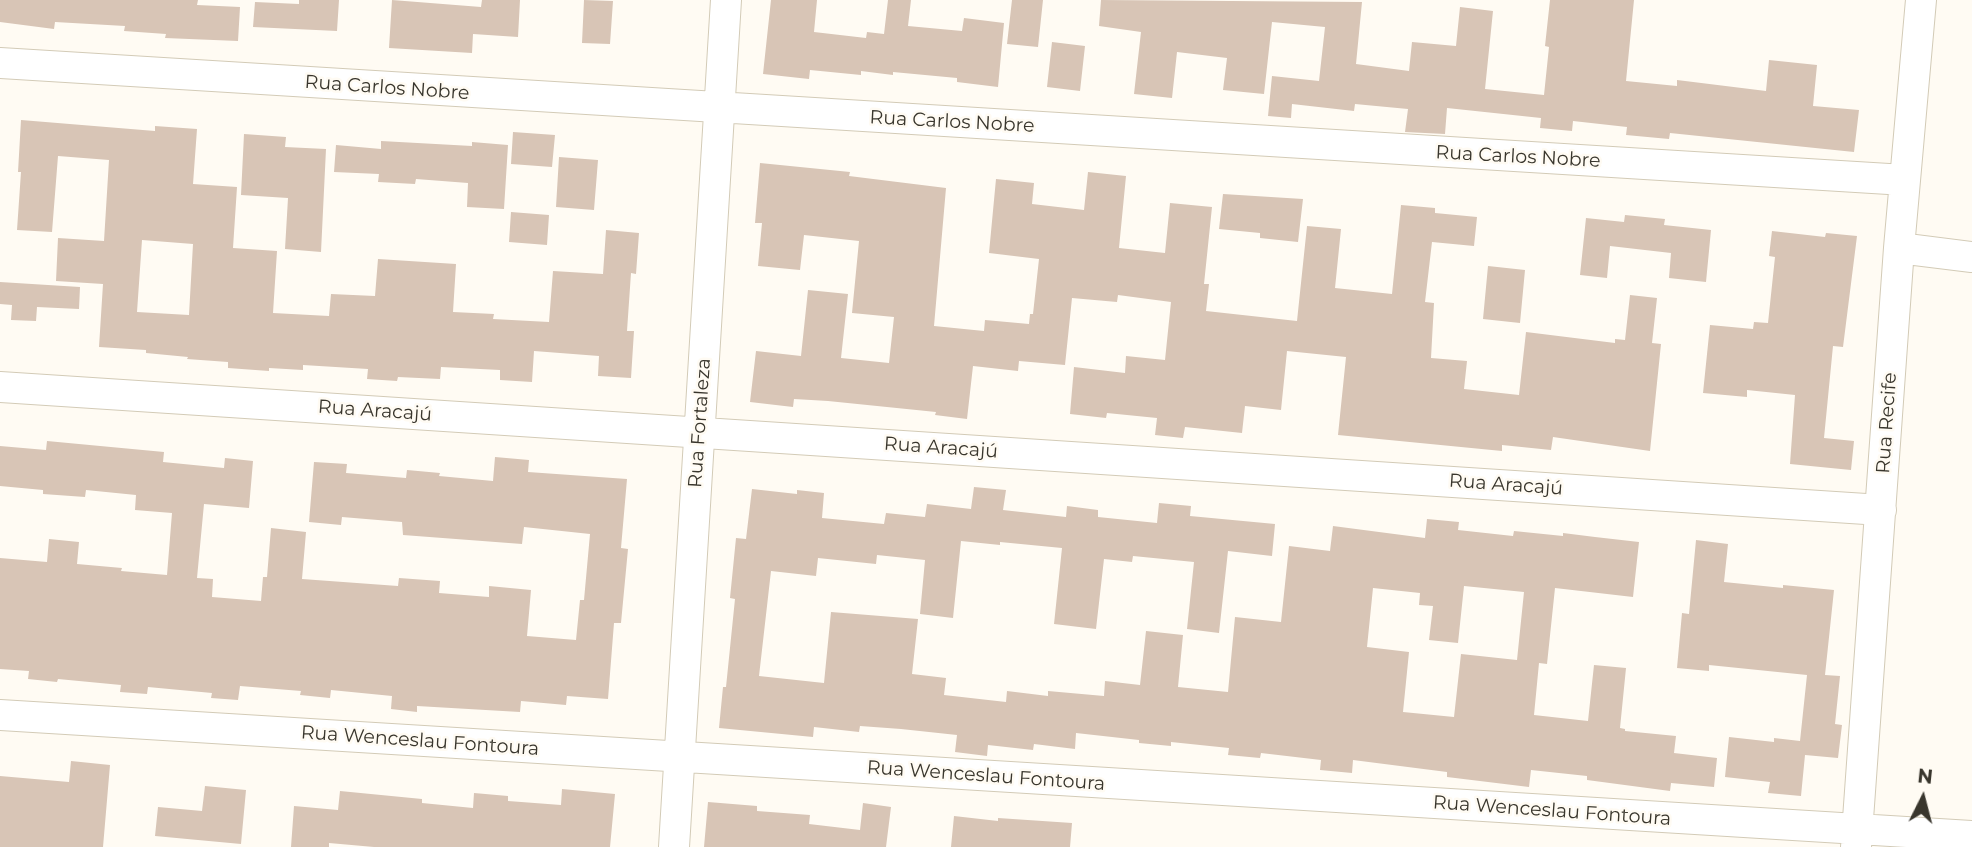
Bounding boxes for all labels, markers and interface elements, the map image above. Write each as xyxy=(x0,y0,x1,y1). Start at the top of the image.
street label: Rua Carlos Nobre xyxy=(304,71,470,105)
street label: Rua Carlos Nobre xyxy=(869,106,1035,138)
street label: Rua Carlos Nobre xyxy=(1435,141,1601,173)
street label: Rua Fortaleza xyxy=(684,357,716,489)
street label: Rua Recife xyxy=(1872,372,1902,474)
street label: Rua Aracajú xyxy=(317,396,433,426)
street label: Rua Aracajú xyxy=(883,433,999,463)
street label: Rua Aracajú xyxy=(1448,470,1564,500)
street label: Rua Wenceslau Fontoura xyxy=(300,721,540,761)
street label: Rua Wenceslau Fontoura xyxy=(866,756,1106,796)
north arrow xyxy=(1888,763,1958,833)
text: N xyxy=(1916,764,1934,789)
street label: Rua Wenceslau Fontoura xyxy=(1432,791,1672,831)

